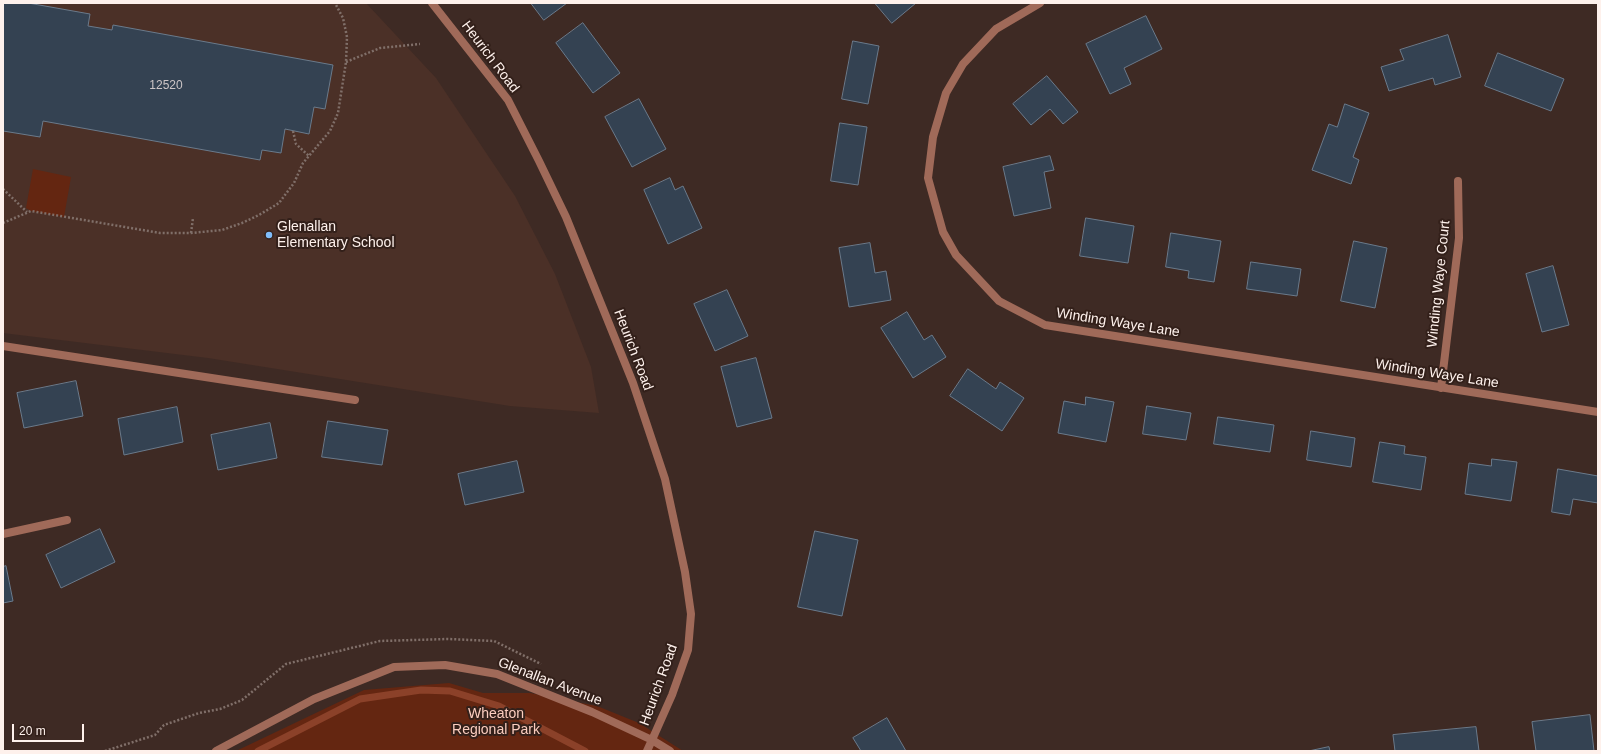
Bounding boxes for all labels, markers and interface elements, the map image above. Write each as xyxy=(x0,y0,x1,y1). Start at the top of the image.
street label: Heurich Road xyxy=(458,18,522,96)
house number: 12520 xyxy=(149,79,183,93)
place label: Glenallan Elementary School xyxy=(277,219,395,252)
street label: Winding Waye Court xyxy=(1424,220,1454,348)
marker: Glenallan Elementary School xyxy=(264,230,274,240)
street label: Winding Waye Lane xyxy=(1055,305,1181,341)
street label: Heurich Road xyxy=(610,307,656,393)
street label: Winding Waye Lane xyxy=(1374,356,1500,392)
street label: Heurich Road xyxy=(636,642,682,728)
street label: Glenallan Avenue xyxy=(496,654,604,710)
park label: Wheaton Regional Park xyxy=(452,706,540,738)
scale bar xyxy=(14,716,86,742)
text: 20 m xyxy=(19,724,46,738)

